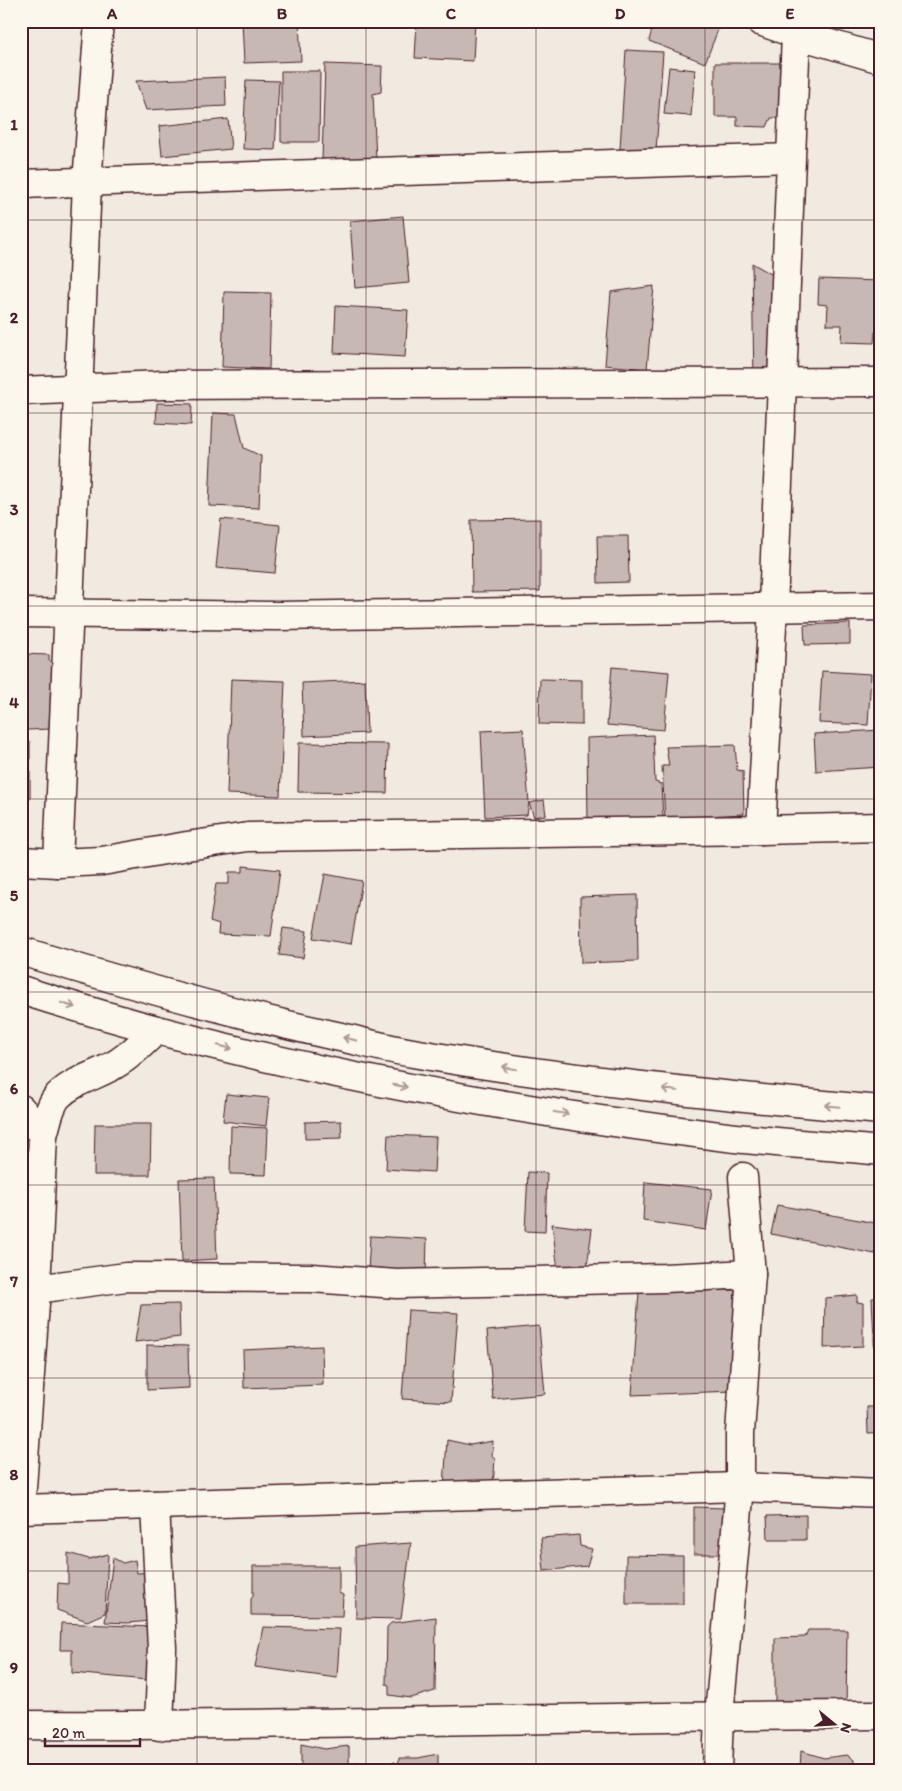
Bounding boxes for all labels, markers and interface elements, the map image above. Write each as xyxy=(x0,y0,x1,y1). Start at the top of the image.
text: A xyxy=(106,4,118,23)
text: B xyxy=(277,4,288,23)
text: C xyxy=(446,4,457,23)
text: D xyxy=(615,4,626,23)
text: E xyxy=(786,4,795,23)
text: 1 xyxy=(10,115,18,134)
text: 2 xyxy=(10,308,19,327)
text: 3 xyxy=(10,500,19,519)
text: 4 xyxy=(9,693,19,712)
text: 5 xyxy=(10,886,19,905)
one-way arrow xyxy=(59,1001,75,1010)
one-way arrow xyxy=(342,1034,358,1043)
one-way arrow xyxy=(216,1043,232,1053)
one-way arrow xyxy=(502,1063,518,1073)
text: 6 xyxy=(10,1079,19,1098)
one-way arrow xyxy=(392,1082,408,1092)
one-way arrow xyxy=(663,1085,679,1095)
one-way arrow xyxy=(824,1101,840,1110)
one-way arrow xyxy=(552,1108,568,1118)
text: 7 xyxy=(9,1272,18,1291)
text: 8 xyxy=(10,1465,19,1484)
text: 9 xyxy=(10,1658,18,1677)
north arrow xyxy=(810,1698,860,1748)
scale bar xyxy=(45,1716,140,1748)
text: N xyxy=(836,1721,855,1735)
text: 20 m xyxy=(52,1724,86,1742)

